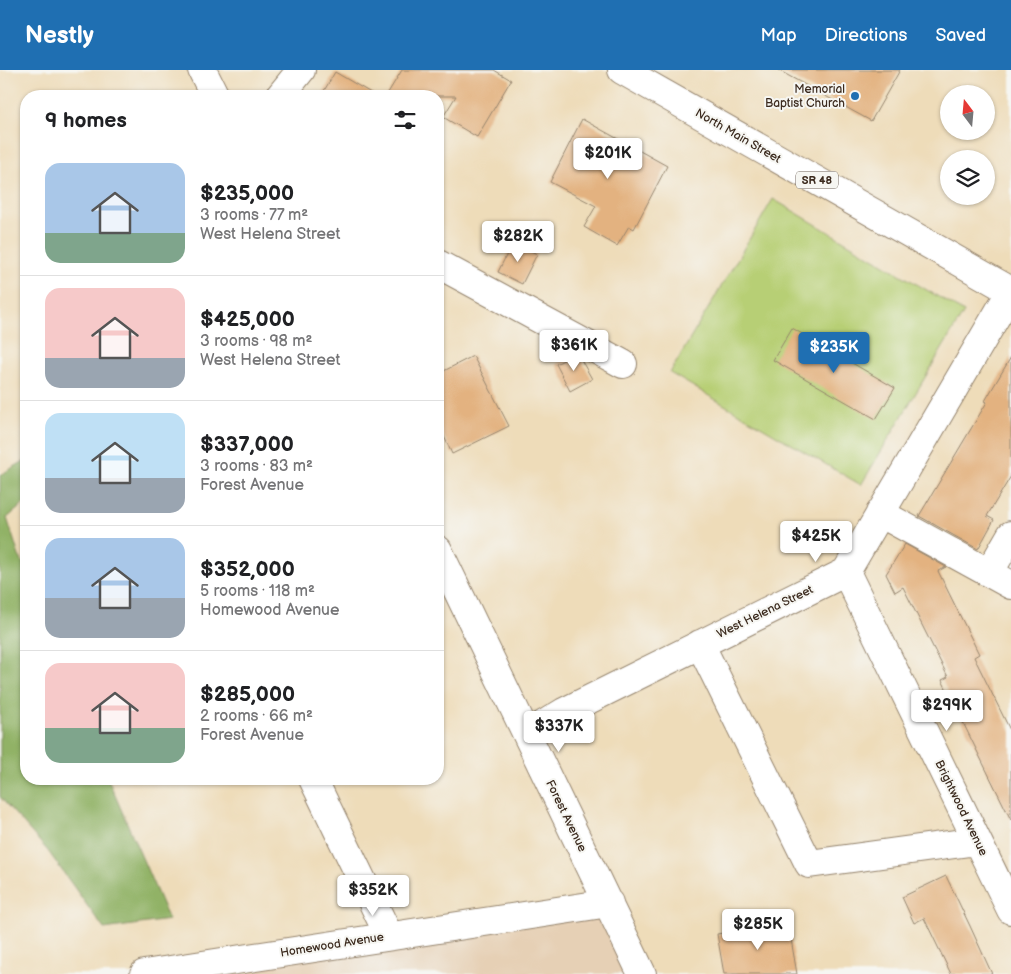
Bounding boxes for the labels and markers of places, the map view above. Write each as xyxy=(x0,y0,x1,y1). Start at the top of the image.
place label: Memorial Baptist Church xyxy=(765,82,845,111)
marker: Memorial Baptist Church xyxy=(849,90,861,102)
pin: $201K xyxy=(573,138,643,180)
pin: $282K xyxy=(483,220,553,263)
pin: $361K xyxy=(539,330,609,372)
pin: $235K xyxy=(799,332,869,374)
pin: $425K xyxy=(781,520,851,563)
pin: $299K xyxy=(912,690,982,732)
pin: $337K xyxy=(524,710,594,753)
pin: $352K xyxy=(338,874,408,917)
pin: $285K xyxy=(723,908,793,951)

